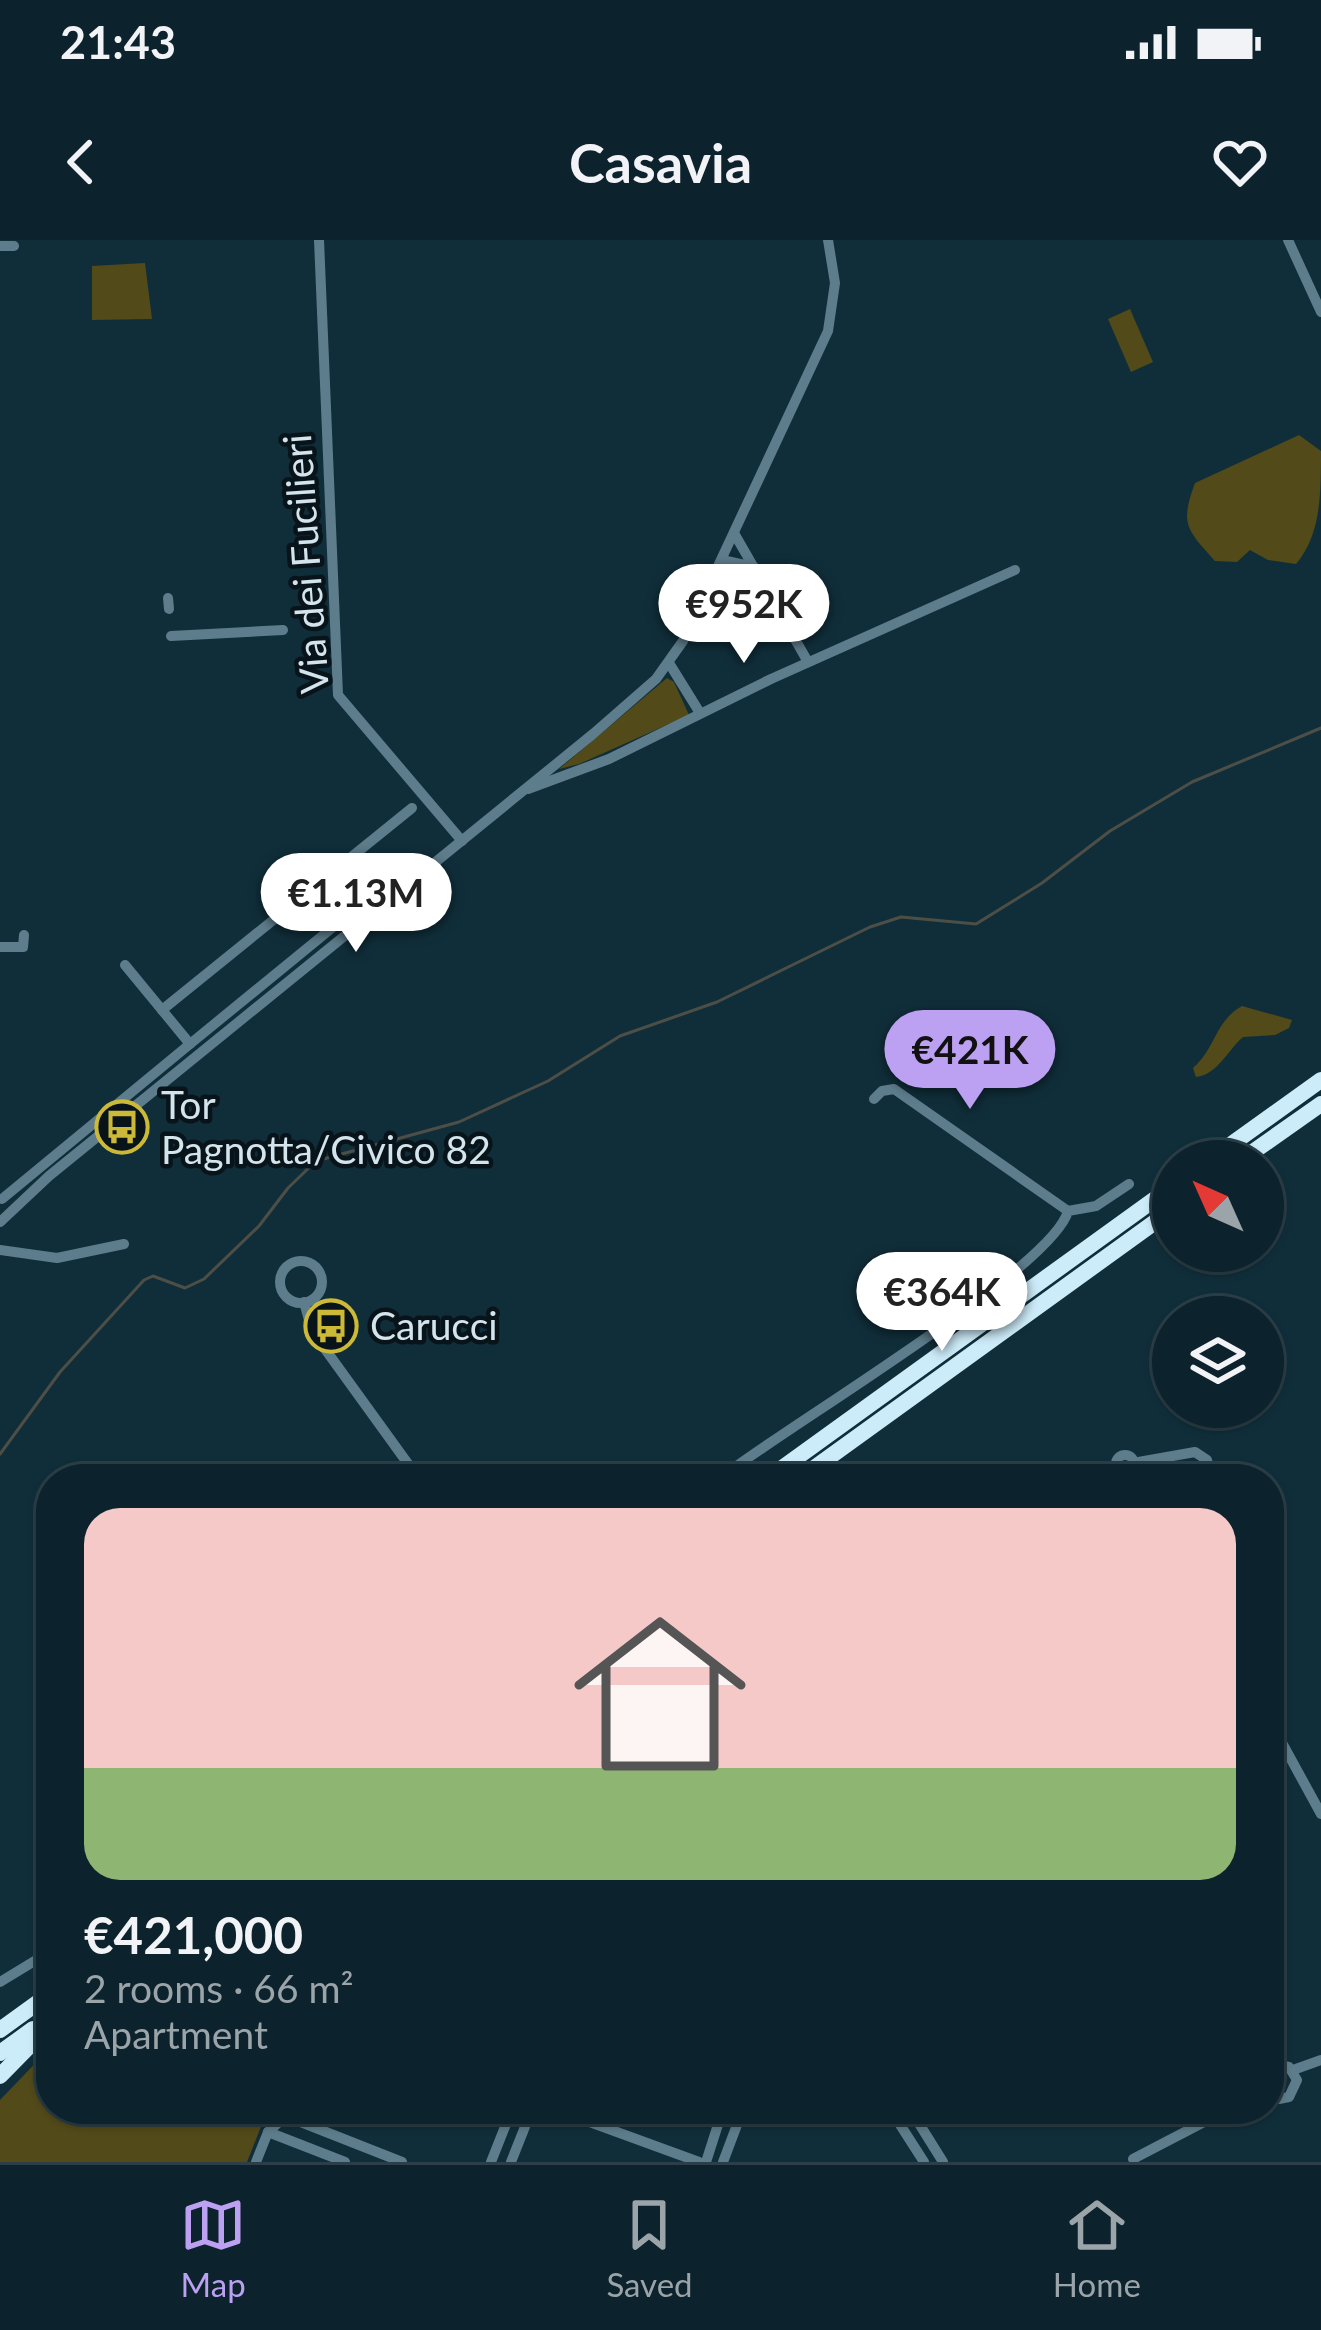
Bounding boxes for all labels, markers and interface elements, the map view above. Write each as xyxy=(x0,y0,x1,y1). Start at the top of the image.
text: 21:43 xyxy=(60,15,176,69)
icon: back xyxy=(48,129,114,195)
icon: heart xyxy=(1207,129,1273,195)
text: Casavia xyxy=(569,130,752,195)
street label: Via dei Fucilieri xyxy=(273,433,337,695)
pin: €952K xyxy=(660,564,828,666)
text: €952K xyxy=(685,580,803,626)
pin: €1.13M xyxy=(258,853,454,955)
text: €1.13M xyxy=(288,869,424,915)
pin: €421K xyxy=(886,1010,1054,1112)
text: €421K xyxy=(911,1026,1029,1072)
place label: Tor Pagnotta/Civico 82 xyxy=(161,1081,491,1172)
bus stop icon: Tor Pagnotta/Civico 82 xyxy=(94,1099,150,1155)
north arrow xyxy=(1152,1140,1284,1272)
map controls xyxy=(1152,1140,1284,1428)
pin: €364K xyxy=(858,1252,1026,1354)
text: €364K xyxy=(883,1268,1001,1314)
button: layers xyxy=(1152,1296,1284,1428)
bus stop icon: Carucci xyxy=(303,1298,359,1354)
place label: Carucci xyxy=(370,1302,498,1348)
icon: home xyxy=(552,1586,768,1802)
text: €421,000 xyxy=(84,1904,303,1965)
text: 2 rooms · 66 m² xyxy=(84,1965,354,2011)
text: Apartment xyxy=(84,2011,268,2057)
tab: Map xyxy=(180,2192,246,2304)
tab: Saved xyxy=(606,2192,693,2304)
tab: Home xyxy=(1053,2192,1141,2304)

